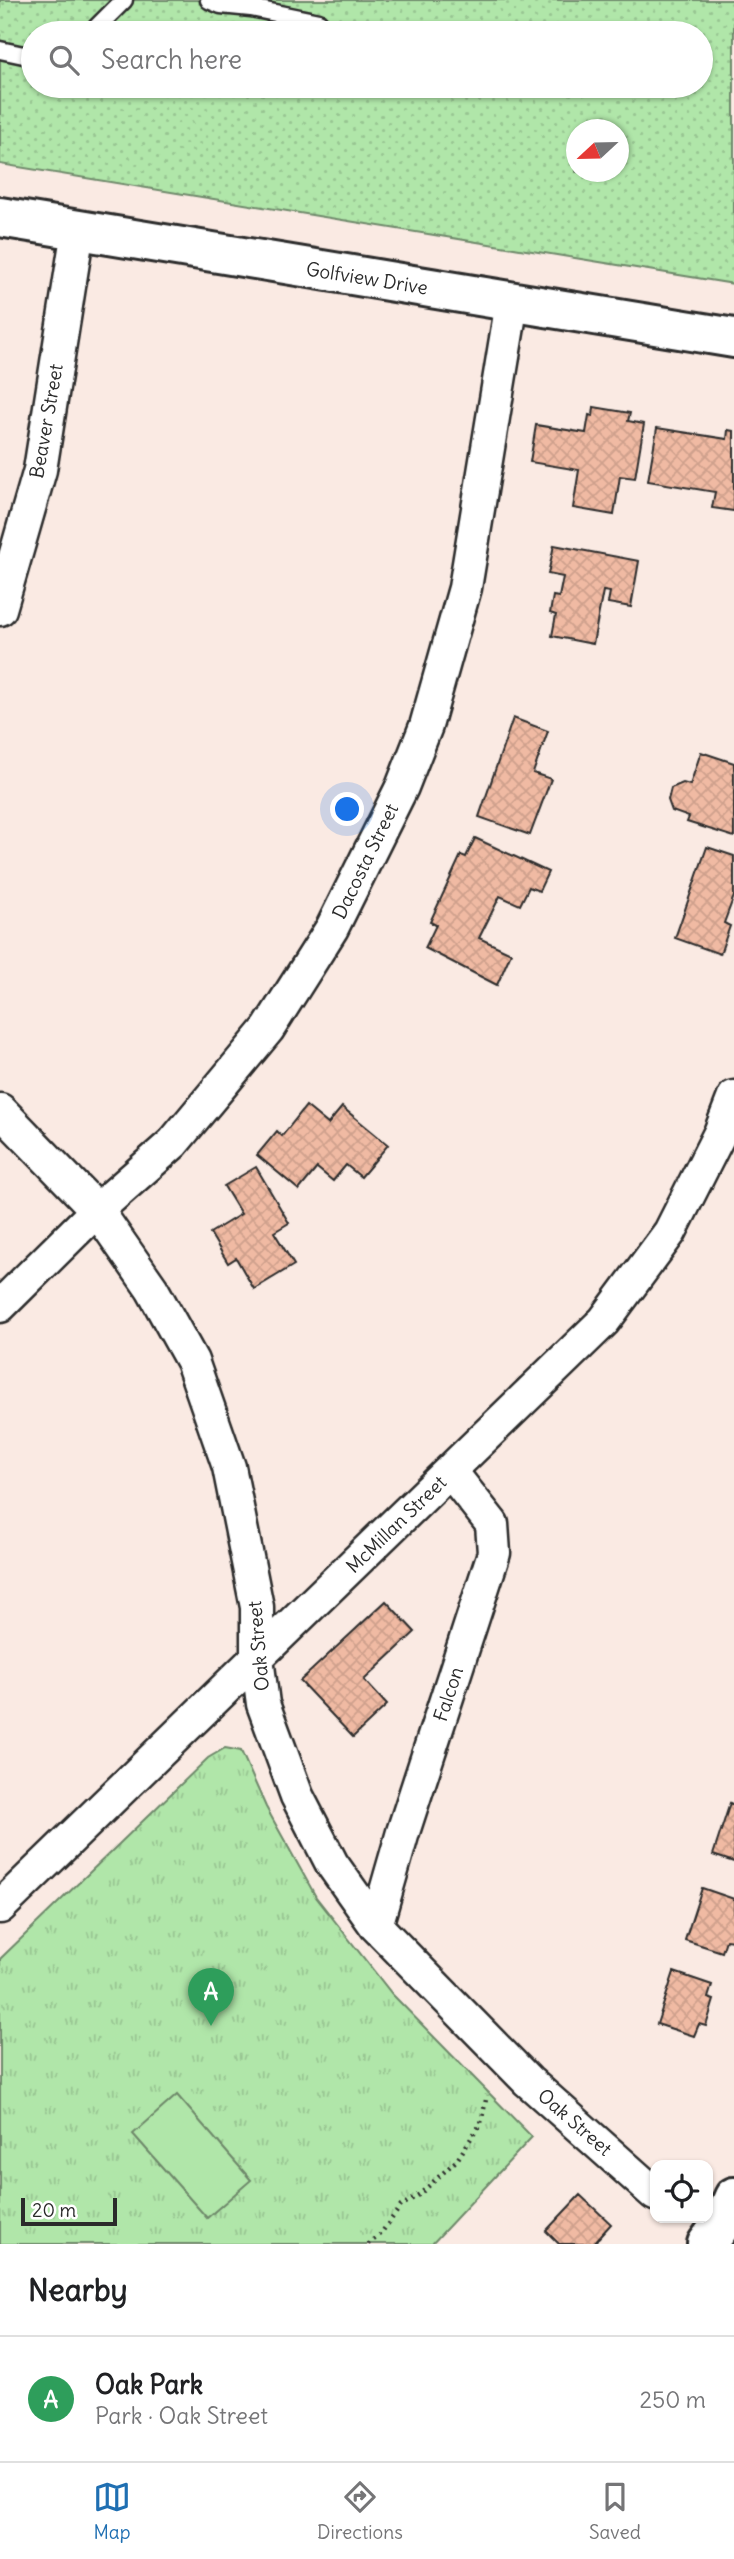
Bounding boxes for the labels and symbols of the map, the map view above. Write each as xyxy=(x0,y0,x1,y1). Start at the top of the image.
north arrow xyxy=(566,119,629,182)
street label: Golfview Drive xyxy=(304,257,430,299)
street label: Beaver Street xyxy=(24,362,68,480)
your location xyxy=(330,792,364,826)
street label: Dacosta Street xyxy=(327,799,403,923)
street label: McMillan Street xyxy=(341,1470,451,1578)
street label: Oak Street xyxy=(242,1600,274,1692)
street label: Falcon xyxy=(428,1664,468,1724)
pin: A xyxy=(188,1968,234,2026)
street label: Oak Street xyxy=(533,2083,617,2161)
scale bar xyxy=(21,2195,117,2227)

